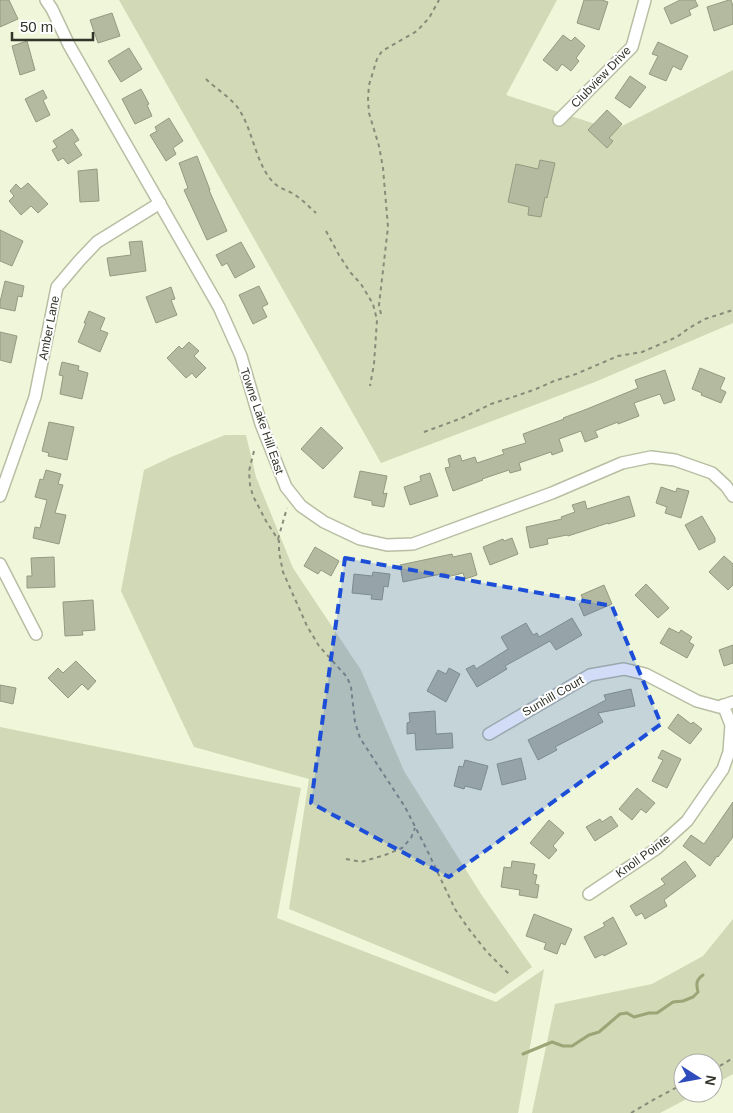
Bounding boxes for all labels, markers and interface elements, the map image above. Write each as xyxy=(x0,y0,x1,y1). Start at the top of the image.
scale bar xyxy=(12,10,94,42)
text: 50 m xyxy=(20,18,53,35)
street label: Clubview Drive xyxy=(568,43,634,111)
street label: Amber Lane xyxy=(36,294,62,361)
street label: Towne Lake Hill East xyxy=(237,366,287,477)
street label: Sunhill Court xyxy=(520,672,587,719)
street label: Knoll Pointe xyxy=(613,831,673,880)
north arrow xyxy=(673,1053,723,1103)
text: N xyxy=(702,1074,720,1087)

